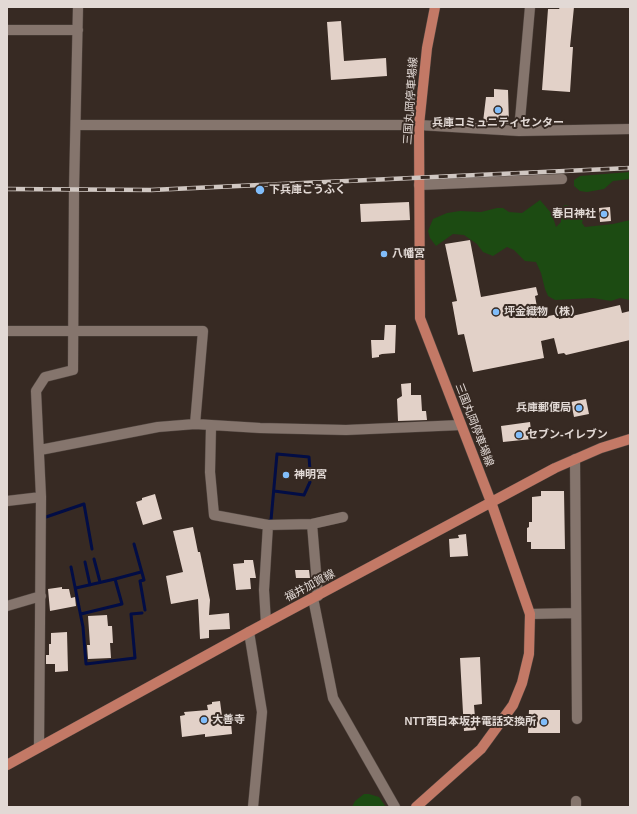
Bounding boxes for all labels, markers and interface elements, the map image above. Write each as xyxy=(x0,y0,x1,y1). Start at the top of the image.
street label: 三国丸岡停車場線 xyxy=(401,57,421,145)
marker: 兵庫コミュニティセンター xyxy=(493,105,503,115)
place label: 兵庫コミュニティセンター xyxy=(432,116,564,130)
place label: 下兵庫こうふく xyxy=(269,183,346,197)
marker: 下兵庫こうふく xyxy=(254,184,266,196)
place label: 春日神社 xyxy=(552,207,596,221)
marker: 春日神社 xyxy=(599,209,609,219)
place label: 八幡宮 xyxy=(392,247,425,261)
marker: 八幡宮 xyxy=(379,249,389,259)
place label: 坪金織物（株） xyxy=(504,305,581,319)
marker: 坪金織物（株） xyxy=(491,307,501,317)
street label: 三国丸岡停車場線 xyxy=(452,382,496,468)
place label: 兵庫郵便局 xyxy=(516,401,571,415)
marker: 兵庫郵便局 xyxy=(574,403,584,413)
place label: セブン-イレブン xyxy=(527,428,608,442)
marker: セブン-イレブン xyxy=(514,430,524,440)
place label: 神明宮 xyxy=(294,468,327,482)
marker: 神明宮 xyxy=(281,470,291,480)
street label: 福井加賀線 xyxy=(283,567,337,605)
place label: 大善寺 xyxy=(212,713,245,727)
marker: 大善寺 xyxy=(199,715,209,725)
place label: NTT西日本坂井電話交換所 xyxy=(405,715,536,729)
marker: NTT西日本坂井電話交換所 xyxy=(539,717,549,727)

